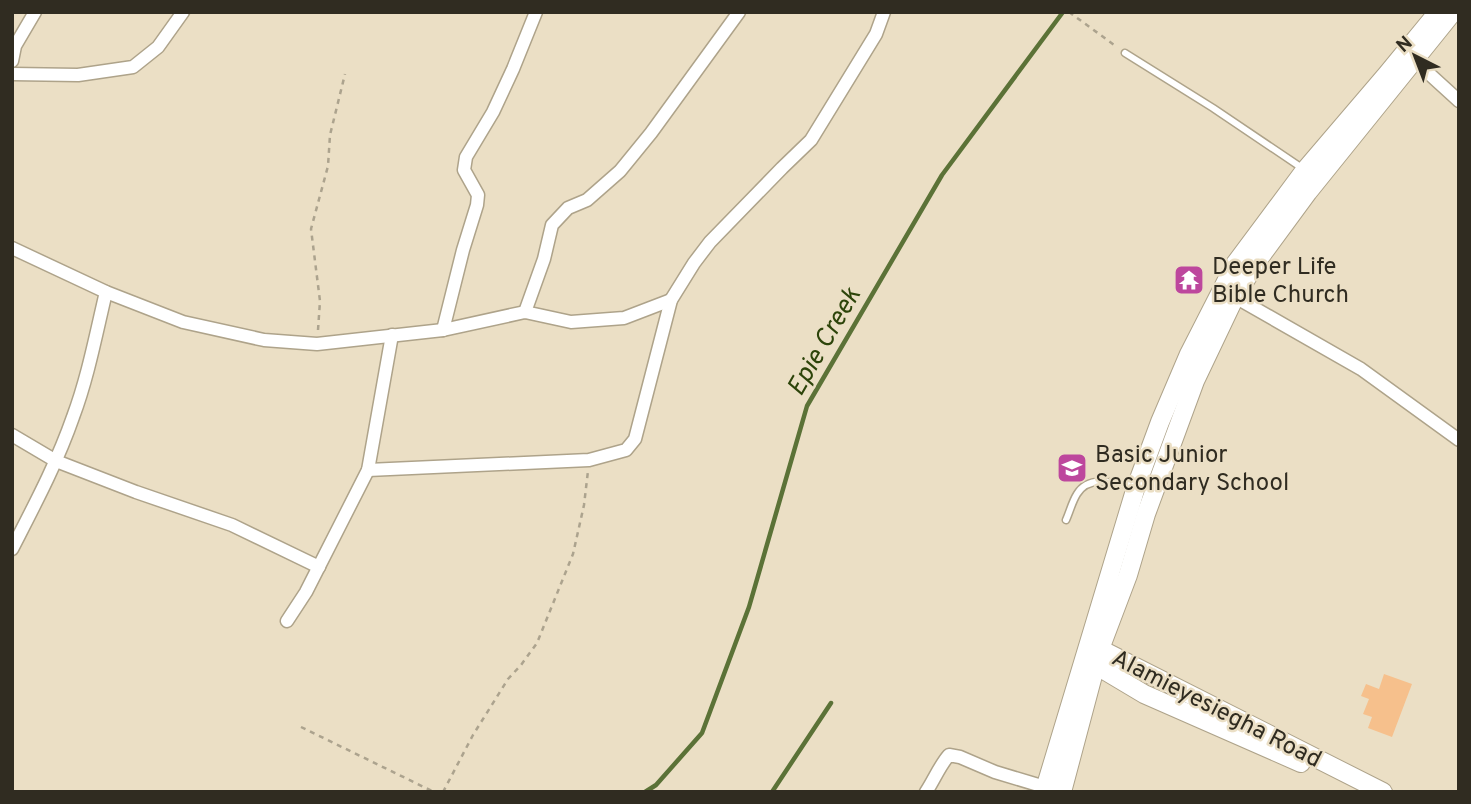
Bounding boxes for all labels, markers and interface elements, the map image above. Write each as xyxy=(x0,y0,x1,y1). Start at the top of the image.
north arrow xyxy=(1380,21,1450,91)
text: N xyxy=(1392,31,1418,58)
place label: Deeper Life Bible Church xyxy=(1212,253,1349,311)
temple icon: Deeper Life Bible Church xyxy=(1172,263,1206,297)
water label: Epie Creek xyxy=(781,281,870,402)
place label: Basic Junior Secondary School xyxy=(1095,441,1289,499)
school or university icon: Basic Junior Secondary School xyxy=(1055,451,1089,485)
street label: Alamieyesiegha Road xyxy=(1106,644,1326,776)

